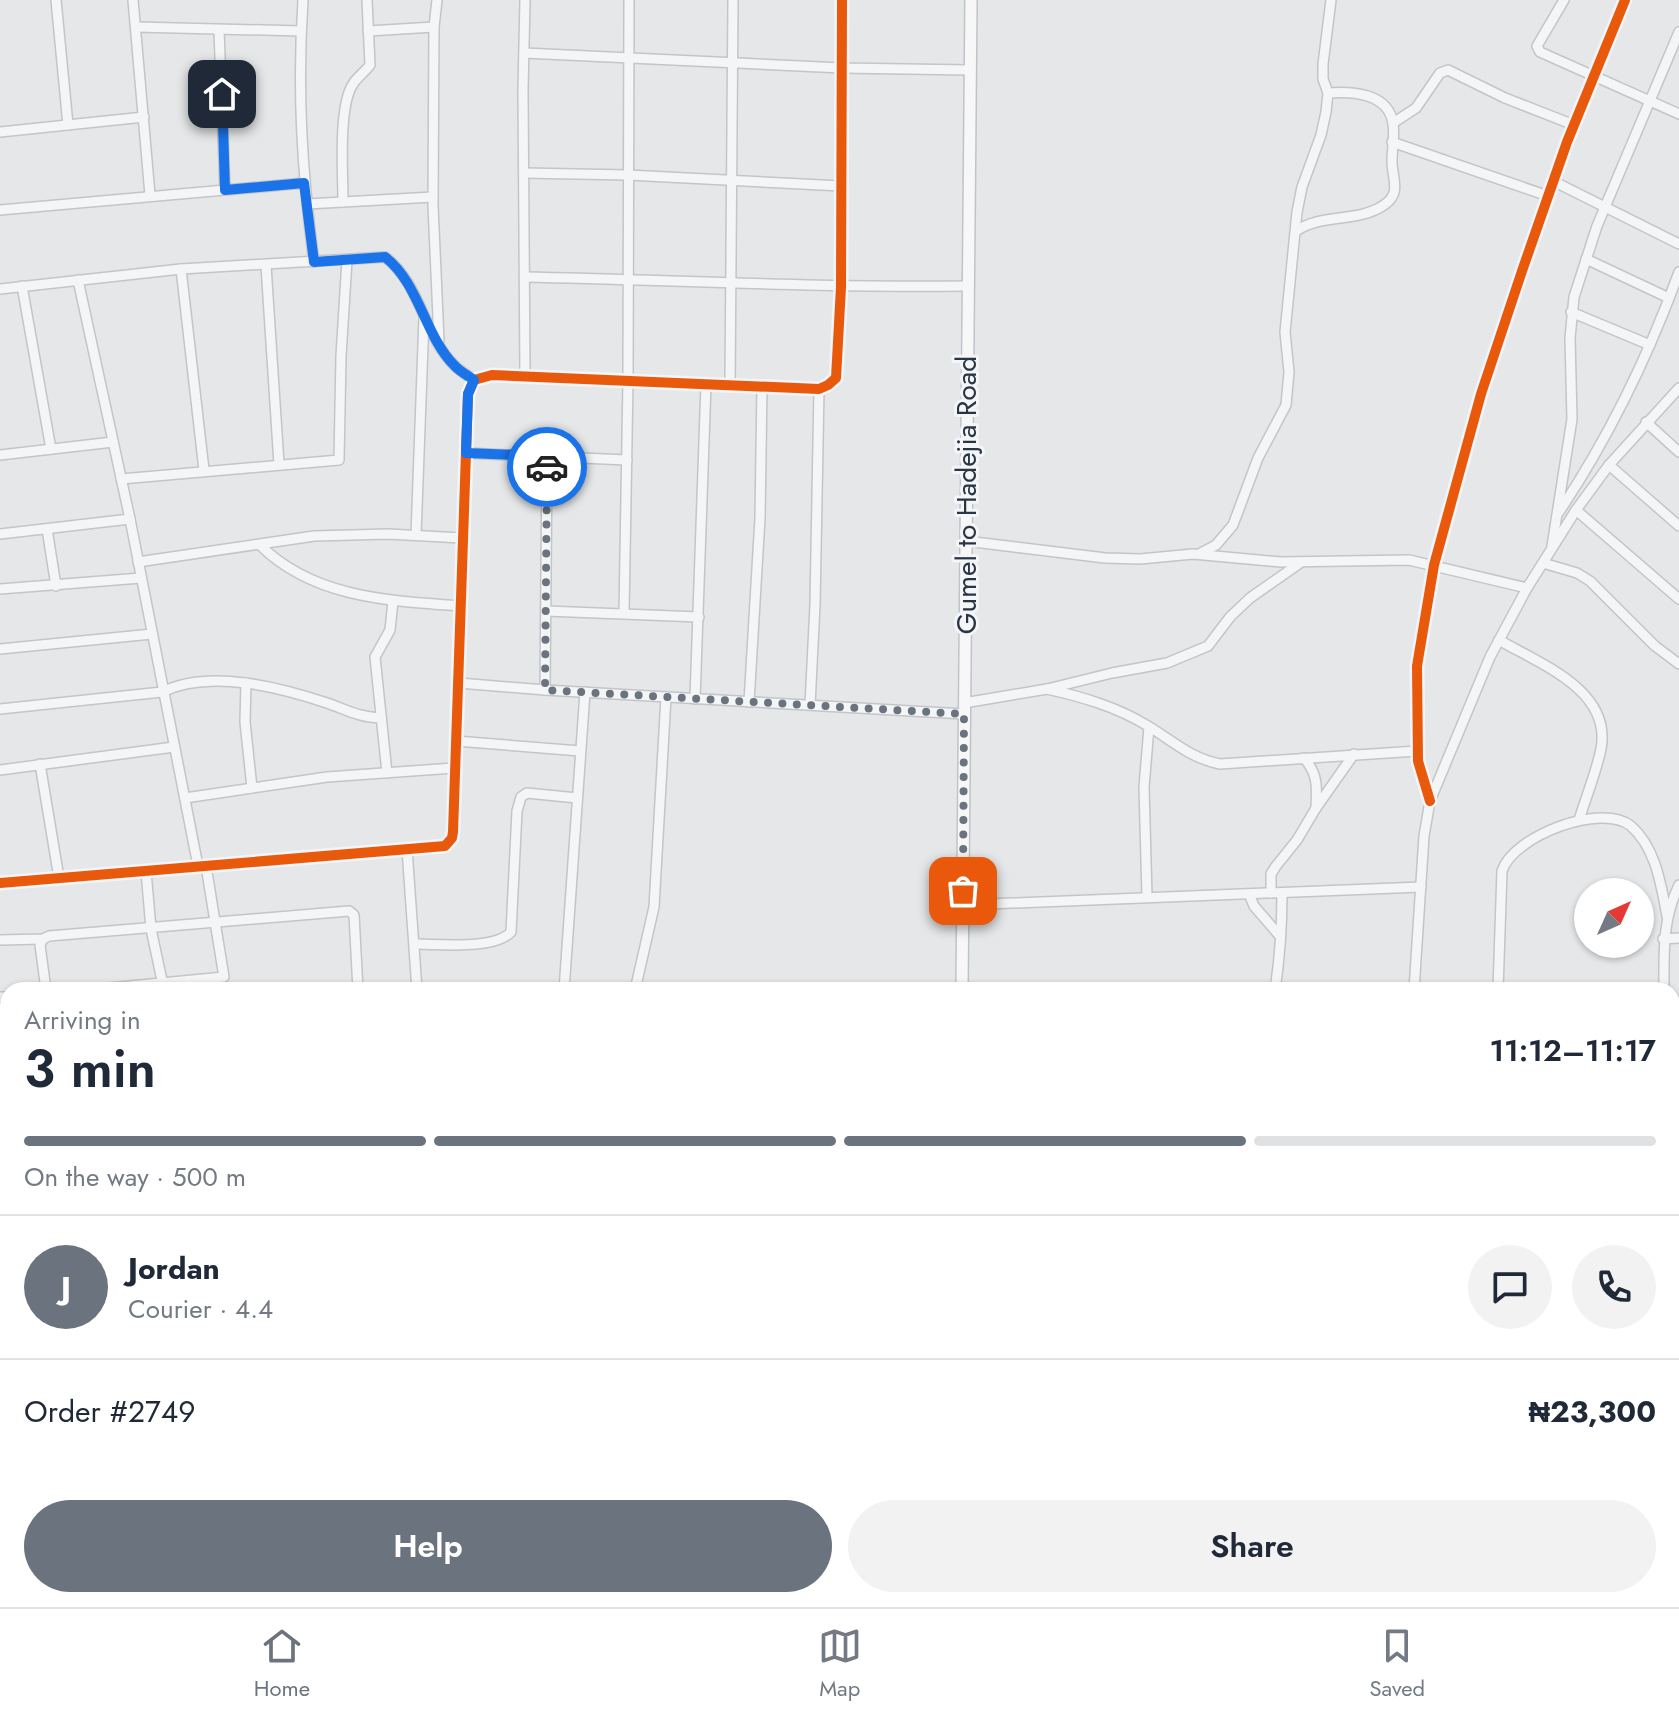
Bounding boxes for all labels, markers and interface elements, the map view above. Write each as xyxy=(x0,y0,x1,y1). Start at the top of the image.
pin xyxy=(188,60,256,128)
icon: home xyxy=(200,72,244,116)
street label: Gumel to Hadejia Road xyxy=(946,356,987,634)
courier xyxy=(507,427,587,507)
icon: car xyxy=(525,445,569,489)
pin xyxy=(929,857,997,925)
icon: bag xyxy=(941,869,985,913)
north arrow xyxy=(1574,878,1654,958)
map controls xyxy=(1574,878,1654,958)
text: Arriving in xyxy=(24,1001,141,1039)
text: 11:12–11:17 xyxy=(1489,1029,1656,1072)
text: 3 min xyxy=(24,1031,156,1107)
text: On the way · 500 m xyxy=(24,1158,246,1196)
button: chat xyxy=(1468,1245,1552,1329)
button: phone xyxy=(1572,1245,1656,1329)
text: Jordan xyxy=(128,1247,220,1290)
text: J xyxy=(61,1266,71,1309)
text: Courier · 4.4 xyxy=(128,1290,273,1328)
text: Order #2749 xyxy=(24,1390,196,1433)
text: ₦23,300 xyxy=(1528,1390,1656,1433)
button: Help xyxy=(24,1500,832,1592)
button: Share xyxy=(848,1500,1656,1592)
tab: Home xyxy=(254,1624,310,1704)
tab: Map xyxy=(818,1624,862,1704)
tab: Saved xyxy=(1369,1624,1425,1704)

